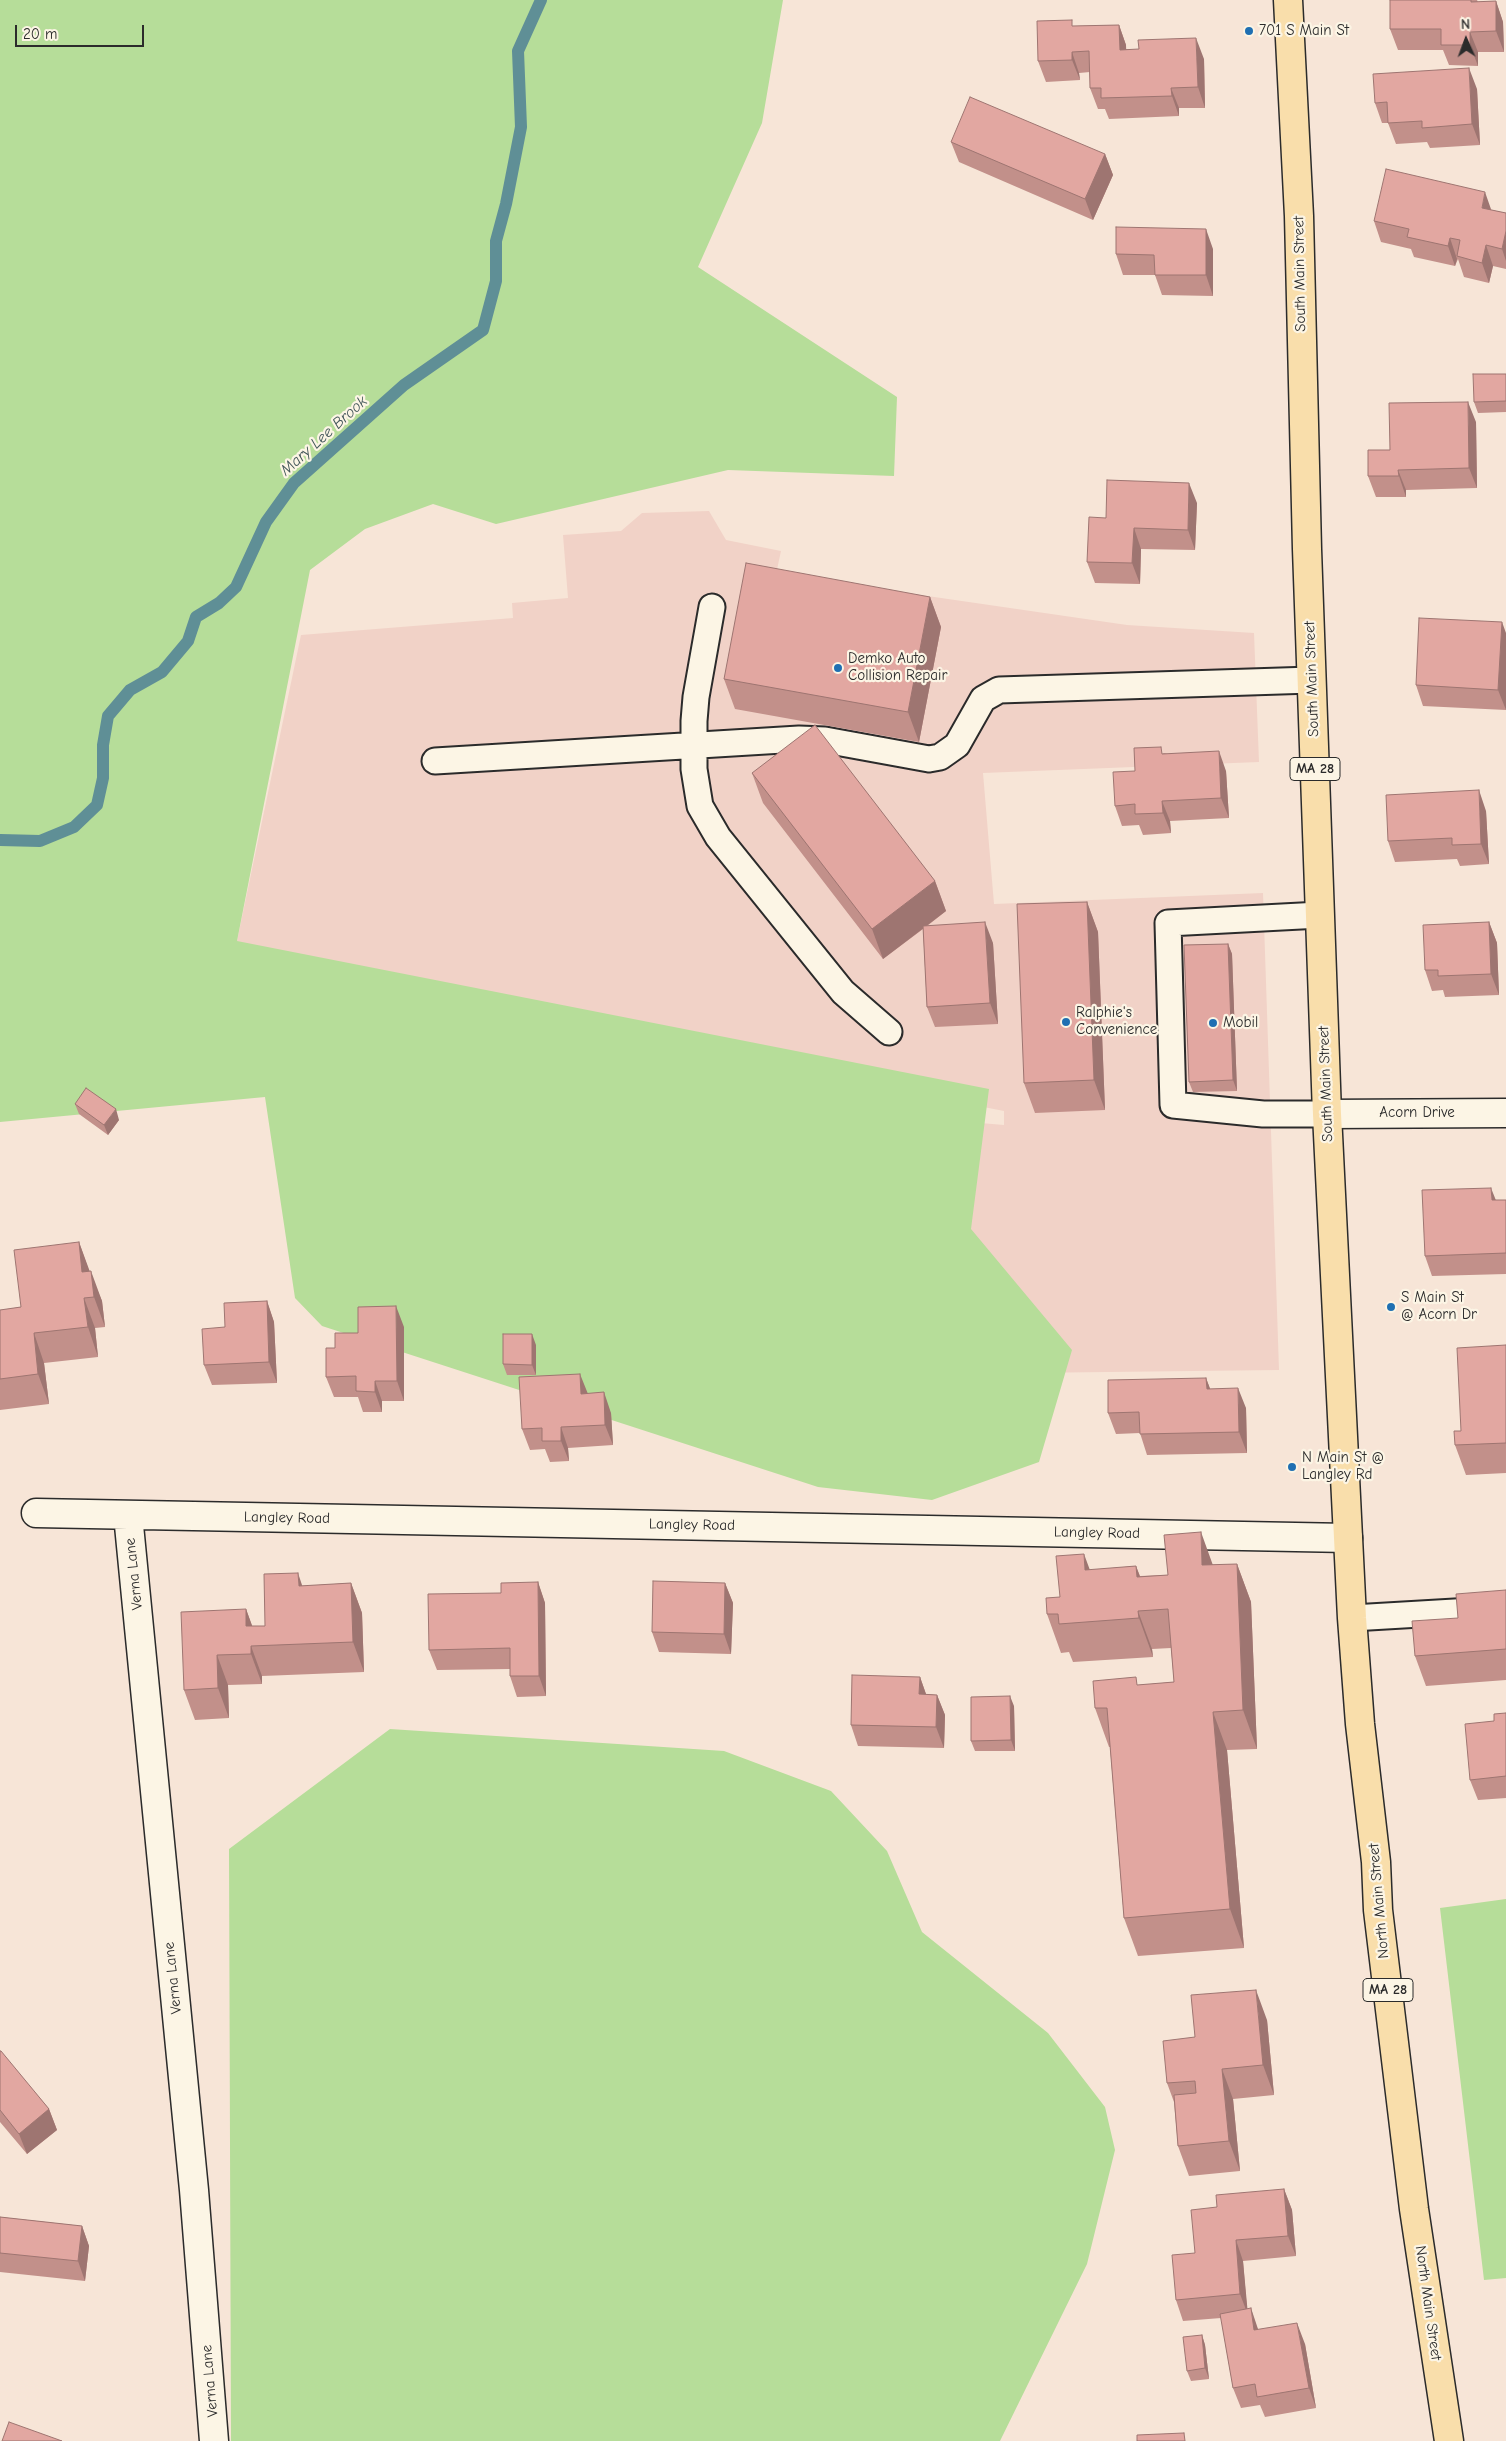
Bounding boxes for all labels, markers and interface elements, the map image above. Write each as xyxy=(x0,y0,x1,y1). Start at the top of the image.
scale bar xyxy=(18,15,146,47)
north arrow xyxy=(1441,15,1491,65)
text: N xyxy=(1461,16,1470,33)
place label: 701 S Main St xyxy=(1259,22,1349,40)
text: 20 m xyxy=(23,25,57,43)
marker: 701 S Main St xyxy=(1243,25,1255,37)
street label: South Main Street xyxy=(1290,216,1310,332)
water label: Mary Lee Brook xyxy=(277,392,371,480)
street label: South Main Street xyxy=(1301,621,1323,737)
place label: Demko Auto Collision Repair xyxy=(848,650,947,685)
marker: Demko Auto Collision Repair xyxy=(832,662,844,674)
road number: MA 28 xyxy=(1290,758,1340,781)
place label: Ralphie's Convenience xyxy=(1076,1004,1157,1039)
place label: Mobil xyxy=(1223,1014,1258,1032)
marker: Ralphie's Convenience xyxy=(1060,1016,1072,1028)
marker: Mobil xyxy=(1207,1017,1219,1029)
street label: South Main Street xyxy=(1315,1026,1337,1142)
street label: Acorn Drive xyxy=(1379,1104,1455,1122)
place label: S Main St @ Acorn Dr xyxy=(1401,1289,1477,1324)
marker: S Main St @ Acorn Dr xyxy=(1385,1301,1397,1313)
place label: N Main St @ Langley Rd xyxy=(1302,1449,1384,1484)
marker: N Main St @ Langley Rd xyxy=(1286,1461,1298,1473)
street label: Langley Road xyxy=(244,1508,330,1528)
street label: Langley Road xyxy=(649,1515,735,1535)
street label: Langley Road xyxy=(1054,1523,1140,1543)
street label: Verna Lane xyxy=(121,1537,147,1611)
street label: North Main Street xyxy=(1365,1843,1393,1959)
street label: Verna Lane xyxy=(160,1941,186,2015)
road number: MA 28 xyxy=(1363,1978,1413,2002)
street label: North Main Street xyxy=(1411,2244,1445,2362)
street label: Verna Lane xyxy=(198,2344,222,2418)

